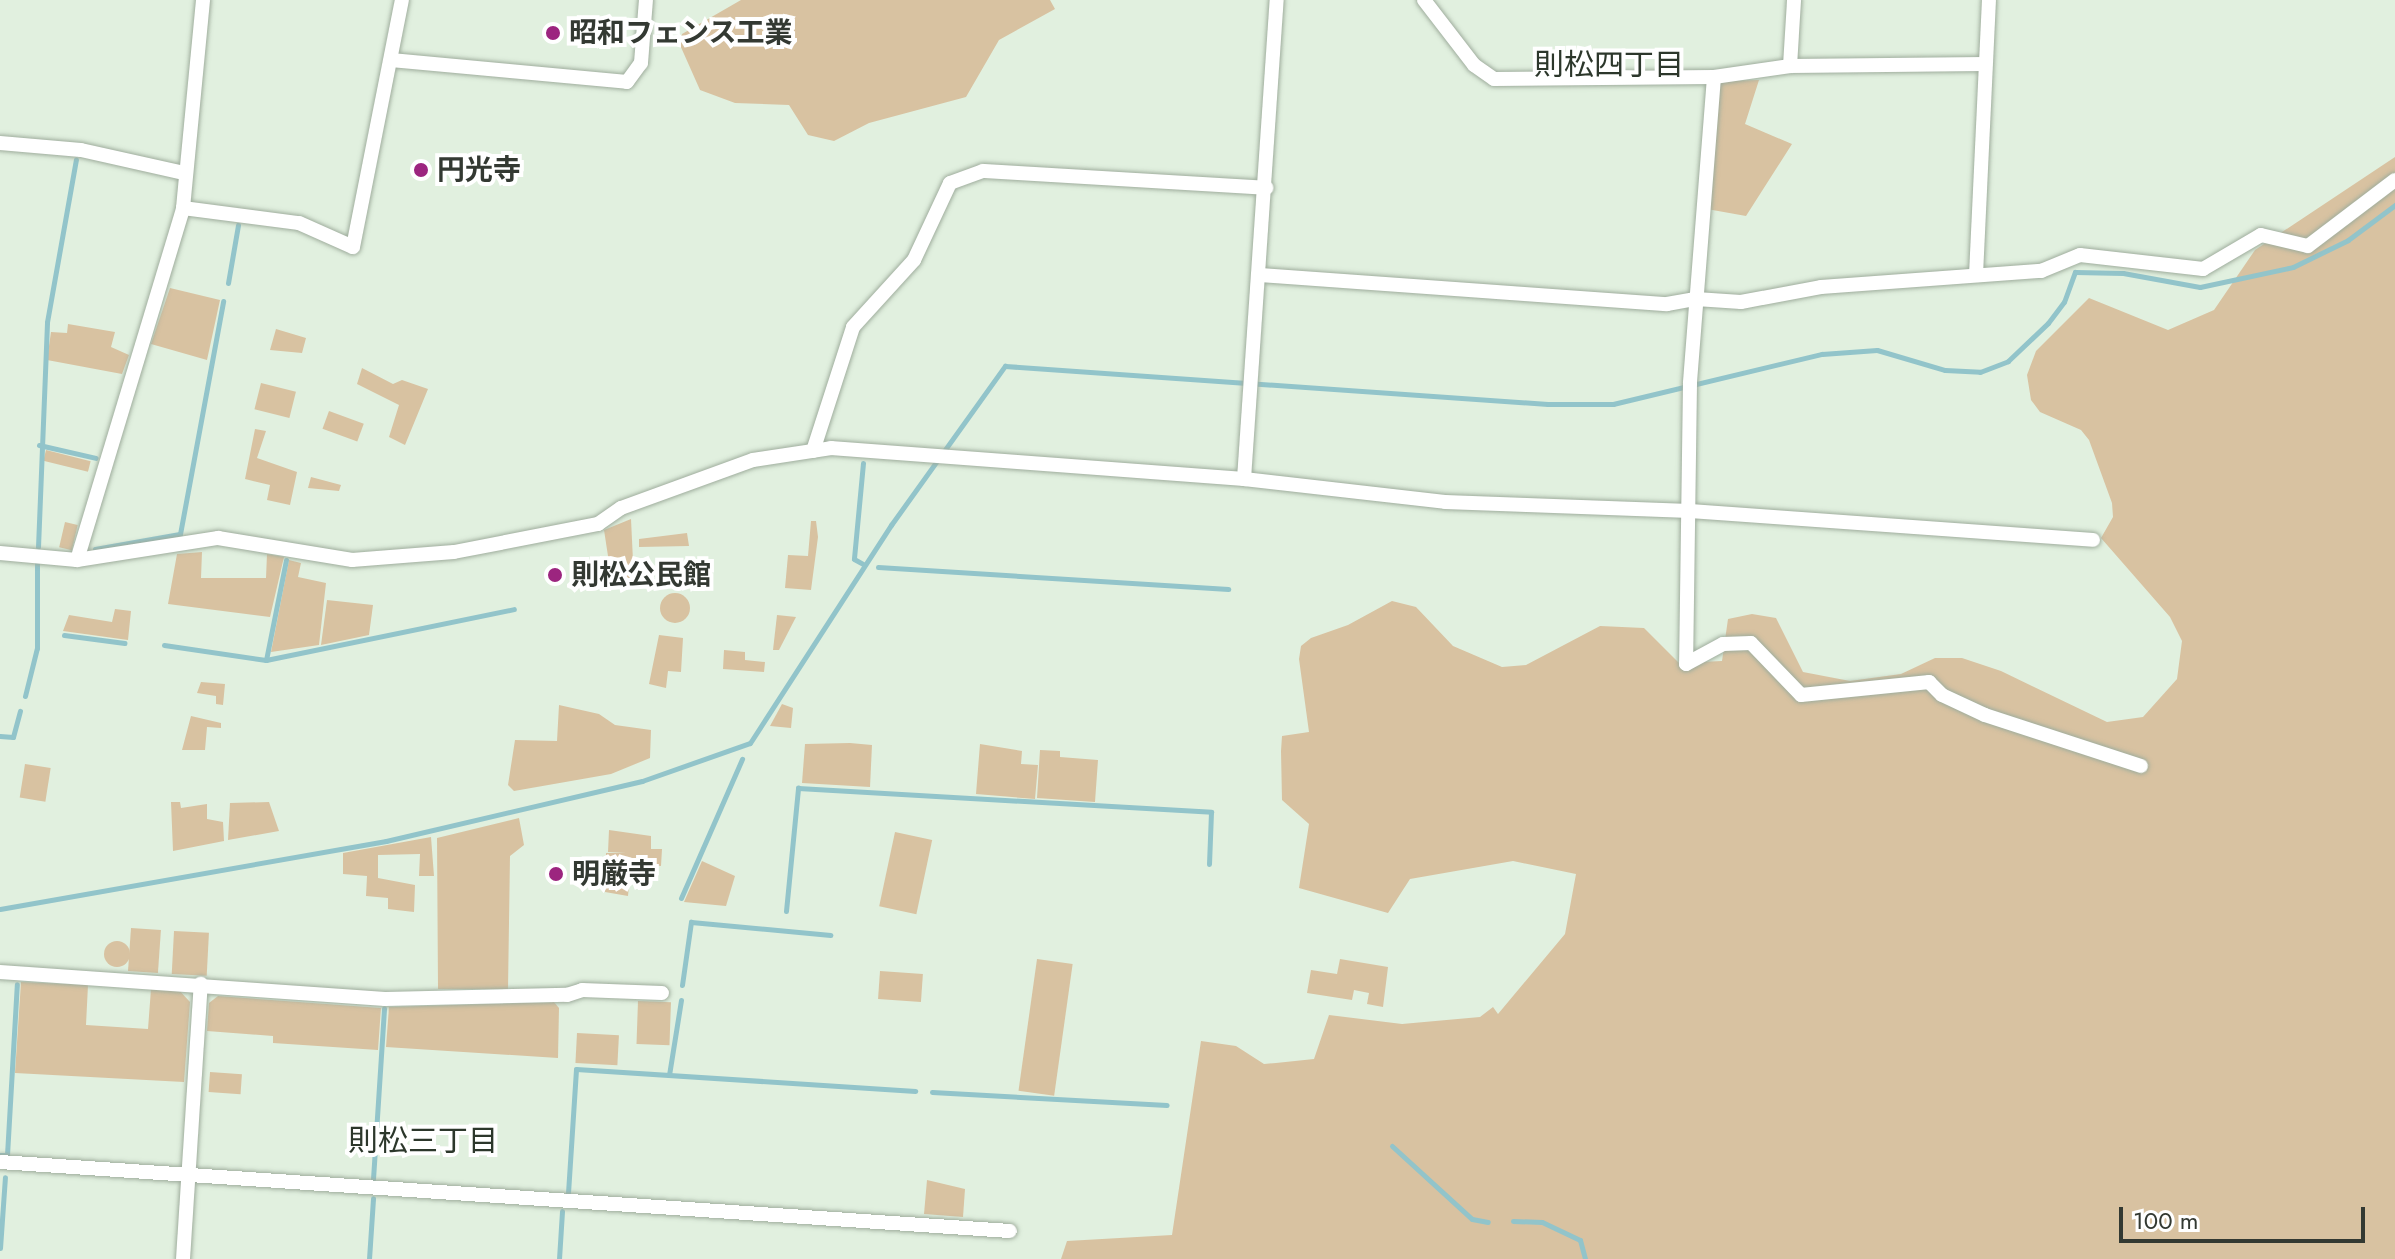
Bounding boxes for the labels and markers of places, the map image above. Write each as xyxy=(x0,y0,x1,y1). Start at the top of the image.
place label: 昭和フェンス工業 xyxy=(569,16,793,50)
marker: 昭和フェンス工業 xyxy=(544,24,562,42)
place label: 円光寺 xyxy=(437,153,521,187)
marker: 円光寺 xyxy=(412,161,430,179)
place label: 則松公民館 xyxy=(571,558,711,592)
marker: 則松公民館 xyxy=(546,566,564,584)
place label: 明厳寺 xyxy=(572,857,656,891)
marker: 明厳寺 xyxy=(547,865,565,883)

